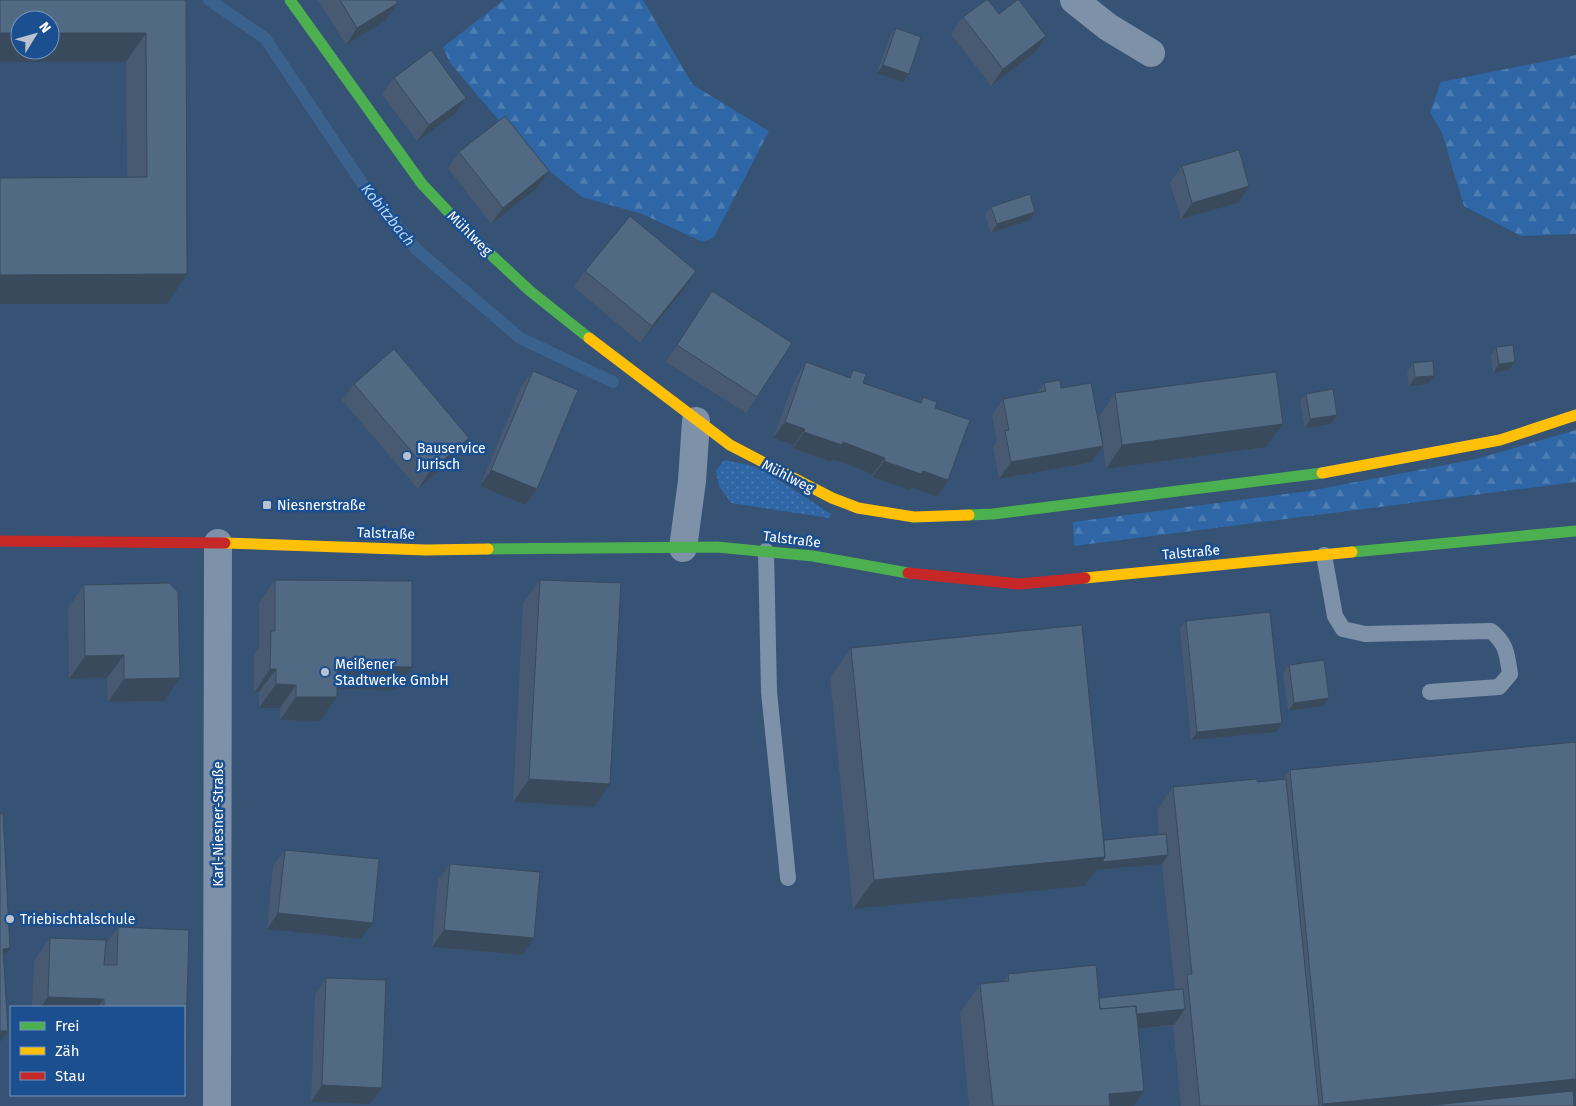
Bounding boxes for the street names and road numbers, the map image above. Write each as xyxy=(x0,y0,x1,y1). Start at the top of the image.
street label: Mühlweg xyxy=(444,207,496,260)
street label: Mühlweg xyxy=(759,456,817,497)
street label: Talstraße xyxy=(357,524,415,543)
street label: Talstraße xyxy=(762,528,822,551)
street label: Talstraße xyxy=(1161,541,1221,564)
street label: Karl-Niesner-Straße xyxy=(210,761,227,887)

